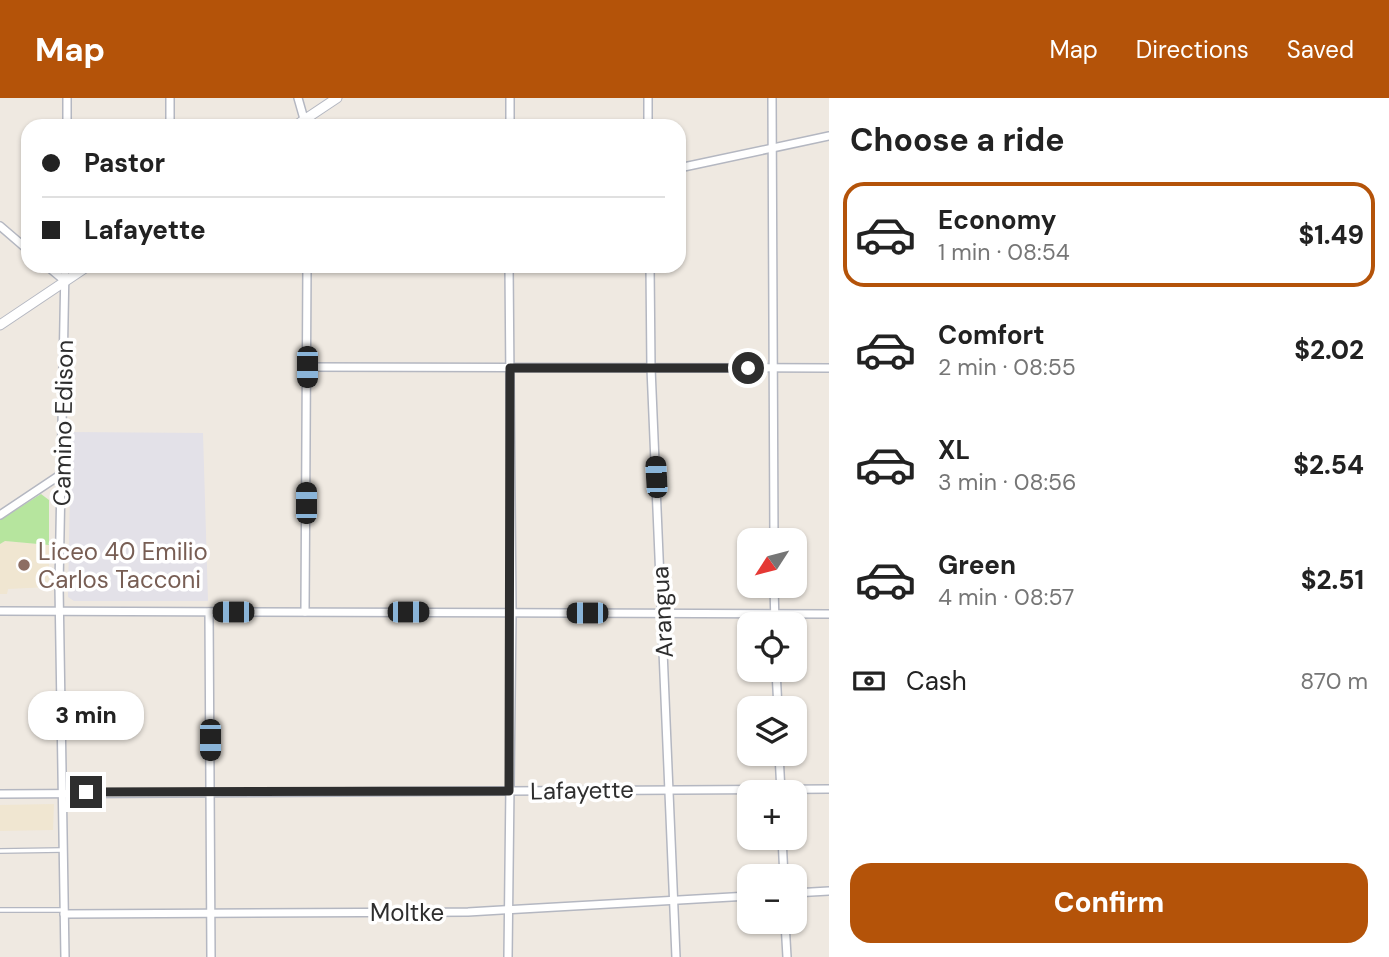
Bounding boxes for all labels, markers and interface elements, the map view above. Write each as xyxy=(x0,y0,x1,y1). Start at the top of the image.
text: Map xyxy=(35,28,105,71)
text: Map xyxy=(1050,34,1098,65)
text: Directions xyxy=(1136,34,1249,65)
text: Saved xyxy=(1287,34,1354,65)
text: Choose a ride xyxy=(850,119,1065,161)
text: Pastor xyxy=(84,146,165,180)
icon: car xyxy=(854,203,917,266)
text: Economy xyxy=(938,203,1056,237)
text: Lafayette xyxy=(84,213,206,247)
text: $1.49 xyxy=(1298,218,1364,252)
text: 1 min · 08:54 xyxy=(938,237,1070,267)
icon: car xyxy=(854,318,917,381)
text: Comfort xyxy=(938,318,1044,352)
text: $2.02 xyxy=(1294,333,1364,367)
street label: Camino Edison xyxy=(46,340,80,506)
car xyxy=(297,346,318,388)
route start xyxy=(732,352,764,384)
text: 2 min · 08:55 xyxy=(938,352,1076,382)
icon: car xyxy=(854,433,917,496)
text: XL xyxy=(938,433,970,467)
text: $2.54 xyxy=(1293,448,1364,482)
car xyxy=(645,455,668,499)
text: 3 min · 08:56 xyxy=(938,467,1077,497)
car xyxy=(296,482,317,524)
north arrow xyxy=(737,528,807,598)
map controls xyxy=(737,528,807,934)
place label: Liceo 40 Emilio Carlos Tacconi xyxy=(38,536,208,595)
icon: car xyxy=(854,548,917,611)
text: Green xyxy=(938,548,1016,582)
marker: Liceo 40 Emilio Carlos Tacconi xyxy=(16,557,32,573)
text: $2.51 xyxy=(1301,563,1364,597)
street label: Arangua xyxy=(644,565,680,659)
text: 4 min · 08:57 xyxy=(938,582,1074,612)
car xyxy=(213,602,255,623)
car xyxy=(388,602,430,623)
car xyxy=(567,603,609,624)
button: locate xyxy=(737,612,807,682)
icon: cash xyxy=(850,662,888,700)
text: Cash xyxy=(906,664,967,698)
text: 870 m xyxy=(1300,666,1368,696)
callout: 3 min xyxy=(28,690,144,740)
button: layers xyxy=(737,696,807,766)
text: 3 min xyxy=(55,700,117,730)
car xyxy=(200,719,221,761)
street label: Lafayette xyxy=(530,774,634,806)
route end xyxy=(70,776,102,808)
button: + xyxy=(737,780,807,850)
button: Confirm xyxy=(850,863,1368,943)
button: − xyxy=(737,864,807,934)
street label: Moltke xyxy=(370,897,444,928)

